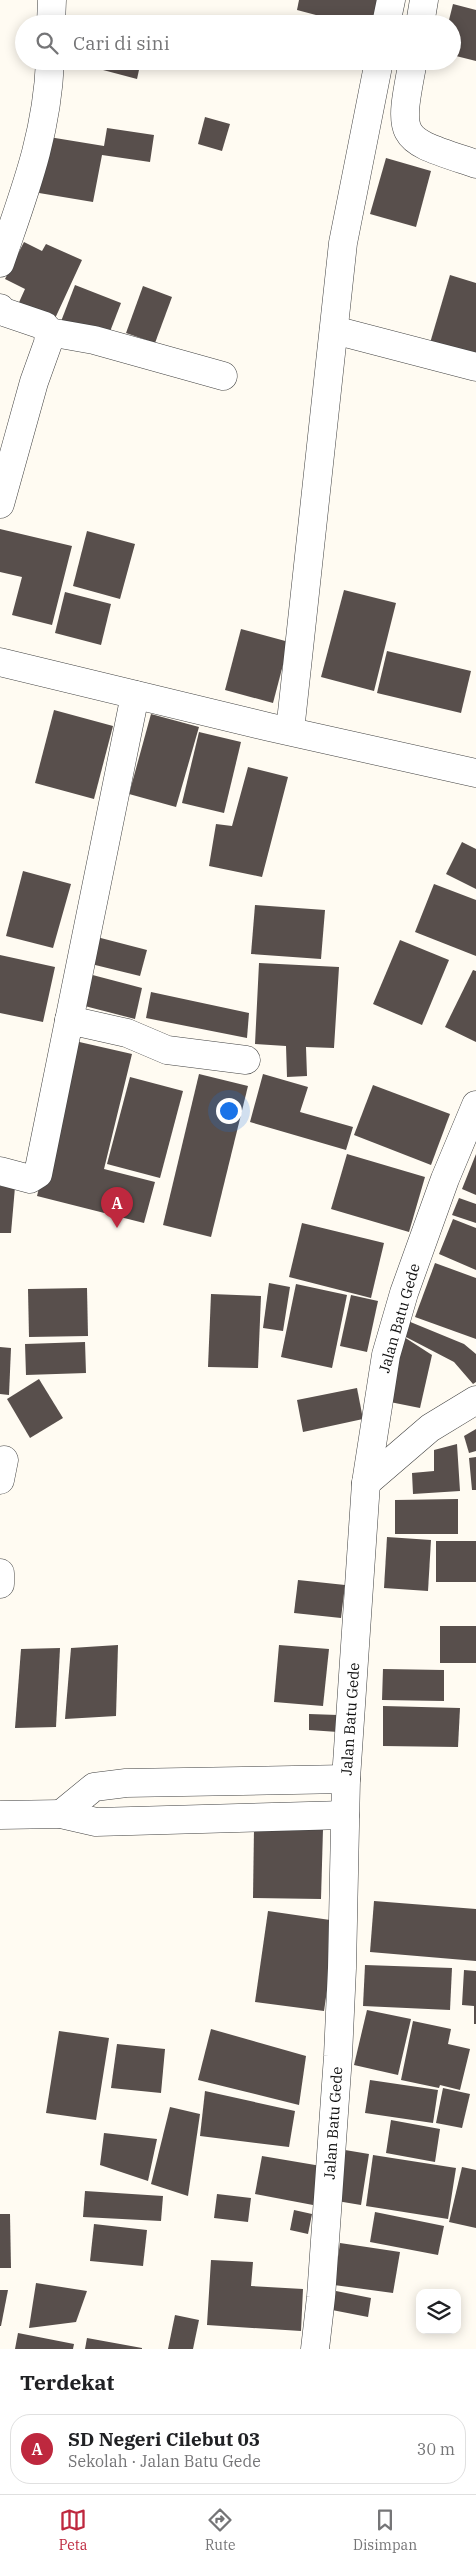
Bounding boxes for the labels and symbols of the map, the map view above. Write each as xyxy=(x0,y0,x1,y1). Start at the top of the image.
your location xyxy=(216,1098,242,1124)
pin: A xyxy=(101,1187,133,1228)
street label: Jalan Batu Gede xyxy=(374,1261,424,1375)
street label: Jalan Batu Gede xyxy=(337,1662,363,1776)
street label: Jalan Batu Gede xyxy=(320,2066,346,2180)

